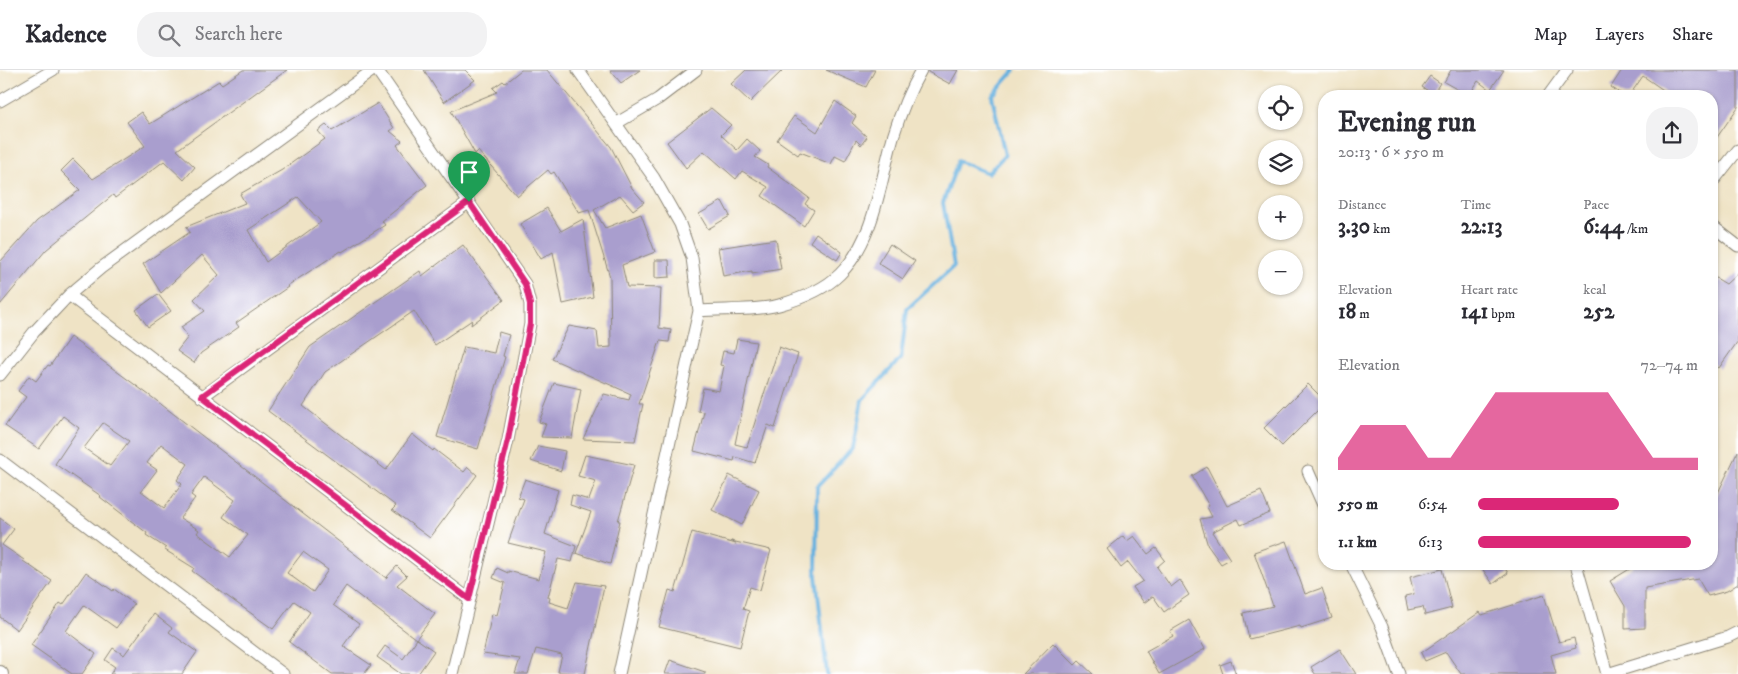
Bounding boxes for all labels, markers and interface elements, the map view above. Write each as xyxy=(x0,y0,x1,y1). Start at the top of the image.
search box xyxy=(137,12,487,57)
text: Kadence xyxy=(25,20,107,50)
icon: search xyxy=(155,21,183,49)
text: Search here xyxy=(195,23,283,46)
text: Map xyxy=(1534,24,1567,46)
text: Layers xyxy=(1595,24,1644,46)
text: Share xyxy=(1672,24,1713,46)
map controls xyxy=(1258,85,1303,295)
button: locate xyxy=(1258,85,1303,130)
text: Evening run xyxy=(1338,105,1476,140)
button: share xyxy=(1646,107,1698,159)
button: layers xyxy=(1258,140,1303,185)
text: 20:13 · 6 × 550 m xyxy=(1338,142,1444,162)
pin xyxy=(448,151,490,202)
icon: arrive xyxy=(455,158,483,186)
button: + xyxy=(1258,195,1303,240)
text: Distance xyxy=(1338,196,1386,214)
text: Time xyxy=(1461,196,1491,214)
text: Pace xyxy=(1583,196,1609,214)
text: 3.30 xyxy=(1338,214,1370,240)
text: 22:13 xyxy=(1461,214,1502,240)
text: 6:44 xyxy=(1583,214,1624,240)
text: km xyxy=(1370,220,1390,238)
text: /km xyxy=(1624,220,1648,238)
button: − xyxy=(1258,250,1303,295)
text: Elevation xyxy=(1338,281,1392,299)
text: Heart rate xyxy=(1461,281,1518,299)
text: kcal xyxy=(1583,281,1606,299)
text: 18 xyxy=(1338,299,1356,325)
text: 141 xyxy=(1461,299,1488,325)
text: 252 xyxy=(1583,299,1614,325)
text: m xyxy=(1356,305,1370,323)
text: bpm xyxy=(1488,305,1515,323)
text: Elevation xyxy=(1338,355,1400,375)
text: 72–74 m xyxy=(1640,355,1698,375)
text: 550 m xyxy=(1338,494,1378,514)
text: 6:54 xyxy=(1418,494,1447,514)
text: 1.1 km xyxy=(1338,532,1377,552)
text: 6:13 xyxy=(1418,532,1442,552)

